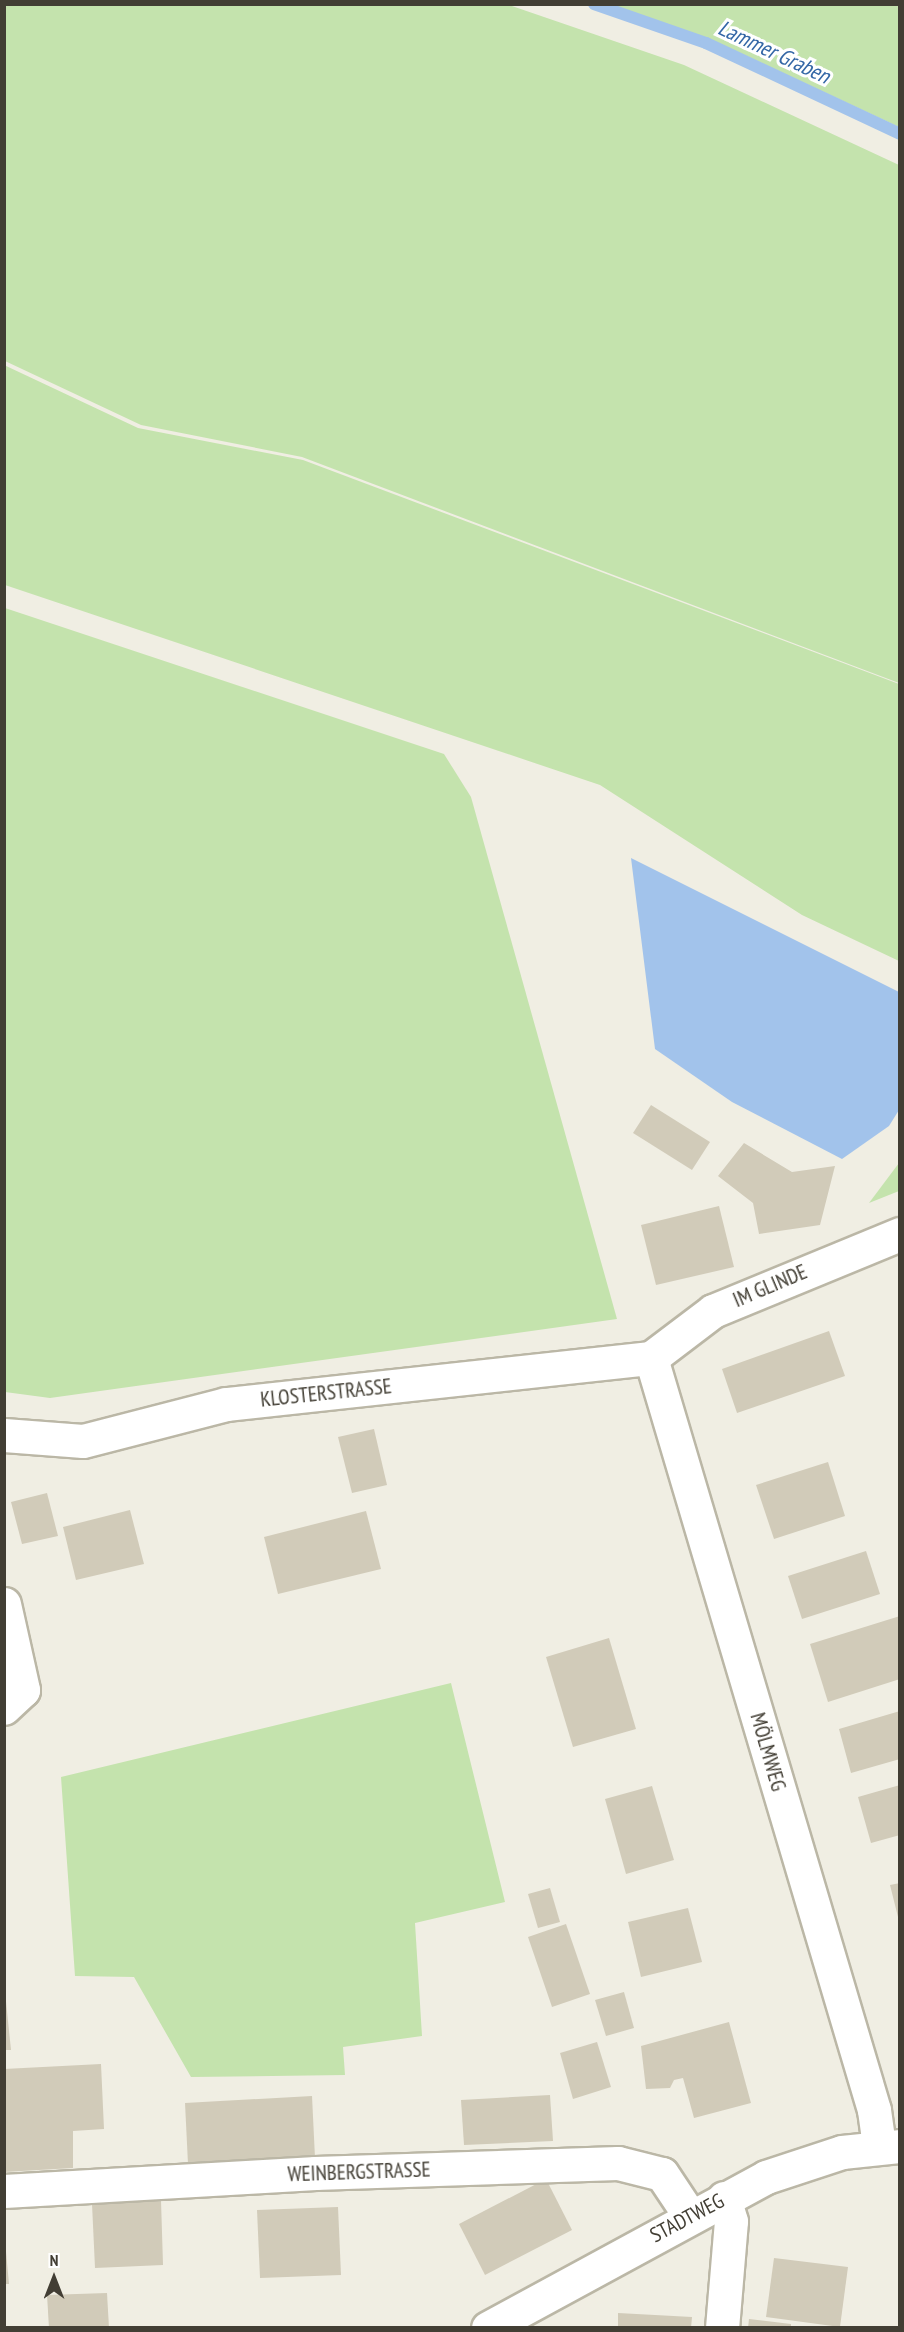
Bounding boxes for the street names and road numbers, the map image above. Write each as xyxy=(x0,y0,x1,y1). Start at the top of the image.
street label: IM GLINDE xyxy=(729,1259,811,1313)
street label: KLOSTERSTRASSE xyxy=(259,1374,393,1412)
street label: MÖLMWEG xyxy=(745,1710,791,1794)
street label: WEINBERGSTRASSE xyxy=(287,2157,431,2187)
street label: STADTWEG xyxy=(646,2188,728,2248)

